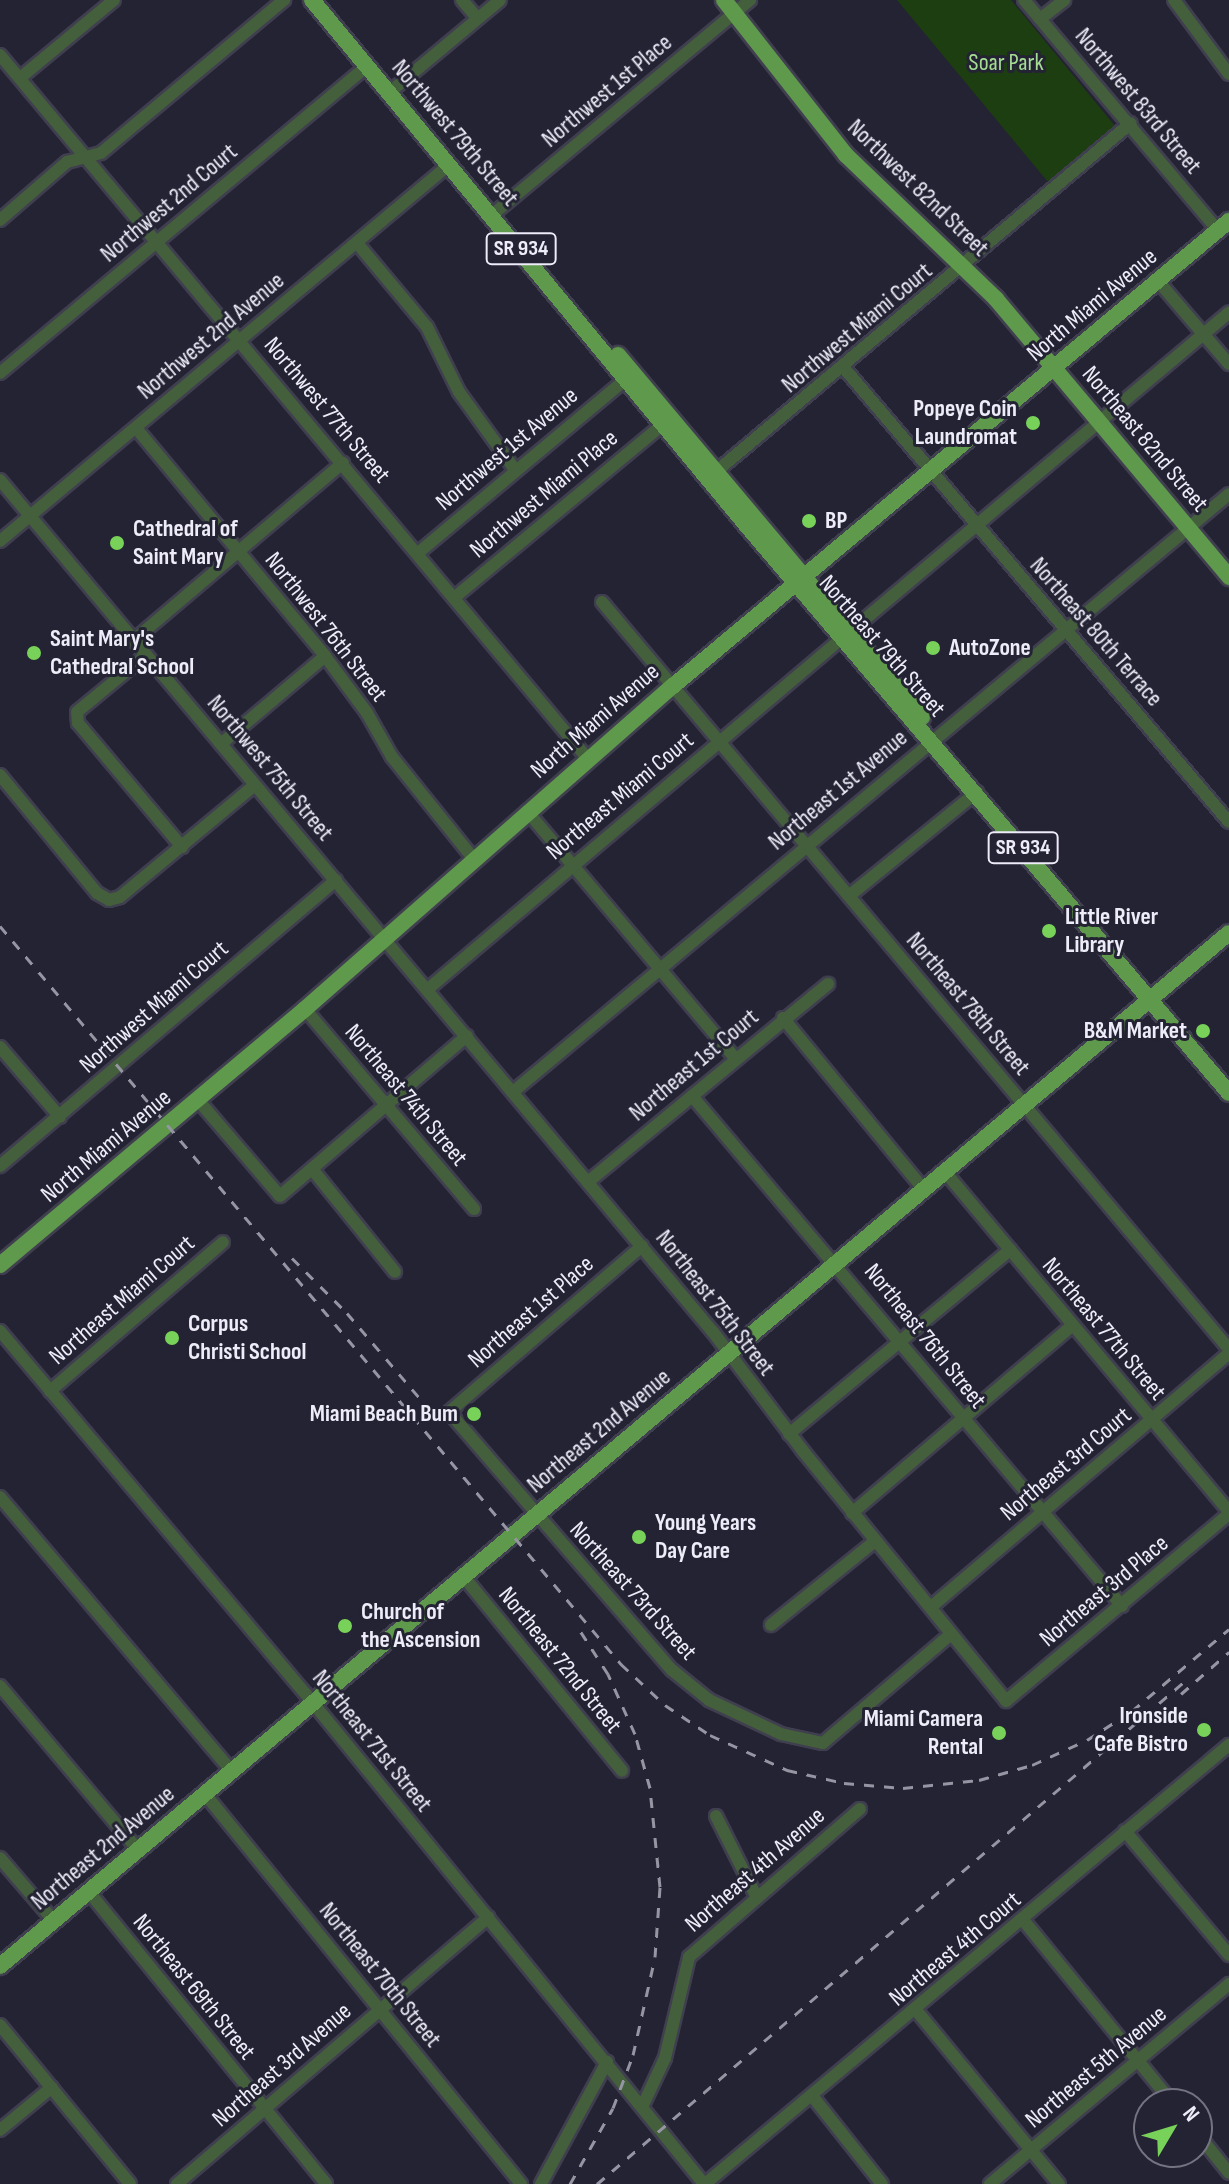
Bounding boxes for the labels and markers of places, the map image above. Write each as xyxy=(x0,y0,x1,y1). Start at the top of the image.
place label: Popeye Coin Laundromat xyxy=(913,395,1017,451)
marker: Popeye Coin Laundromat xyxy=(1024,414,1042,432)
place label: BP xyxy=(825,507,847,535)
marker: BP xyxy=(800,512,818,530)
place label: Cathedral of Saint Mary xyxy=(133,515,238,571)
marker: Cathedral of Saint Mary xyxy=(108,534,126,552)
place label: Saint Mary's Cathedral School xyxy=(50,625,194,681)
place label: AutoZone xyxy=(949,634,1031,662)
marker: AutoZone xyxy=(924,639,942,657)
marker: Saint Mary's Cathedral School xyxy=(25,644,43,662)
place label: Little River Library xyxy=(1065,903,1158,959)
marker: Little River Library xyxy=(1040,922,1058,940)
place label: B&M Market xyxy=(1084,1017,1187,1045)
marker: B&M Market xyxy=(1194,1022,1212,1040)
place label: Corpus Christi School xyxy=(188,1310,306,1366)
marker: Corpus Christi School xyxy=(163,1329,181,1347)
place label: Miami Beach Bum xyxy=(310,1400,458,1428)
marker: Miami Beach Bum xyxy=(465,1405,483,1423)
place label: Young Years Day Care xyxy=(655,1509,756,1565)
marker: Young Years Day Care xyxy=(630,1528,648,1546)
place label: Church of the Ascension xyxy=(361,1598,481,1654)
marker: Church of the Ascension xyxy=(336,1617,354,1635)
place label: Ironside Cafe Bistro xyxy=(1094,1702,1188,1758)
place label: Miami Camera Rental xyxy=(864,1705,983,1761)
marker: Ironside Cafe Bistro xyxy=(1195,1721,1213,1739)
marker: Miami Camera Rental xyxy=(990,1724,1008,1742)

